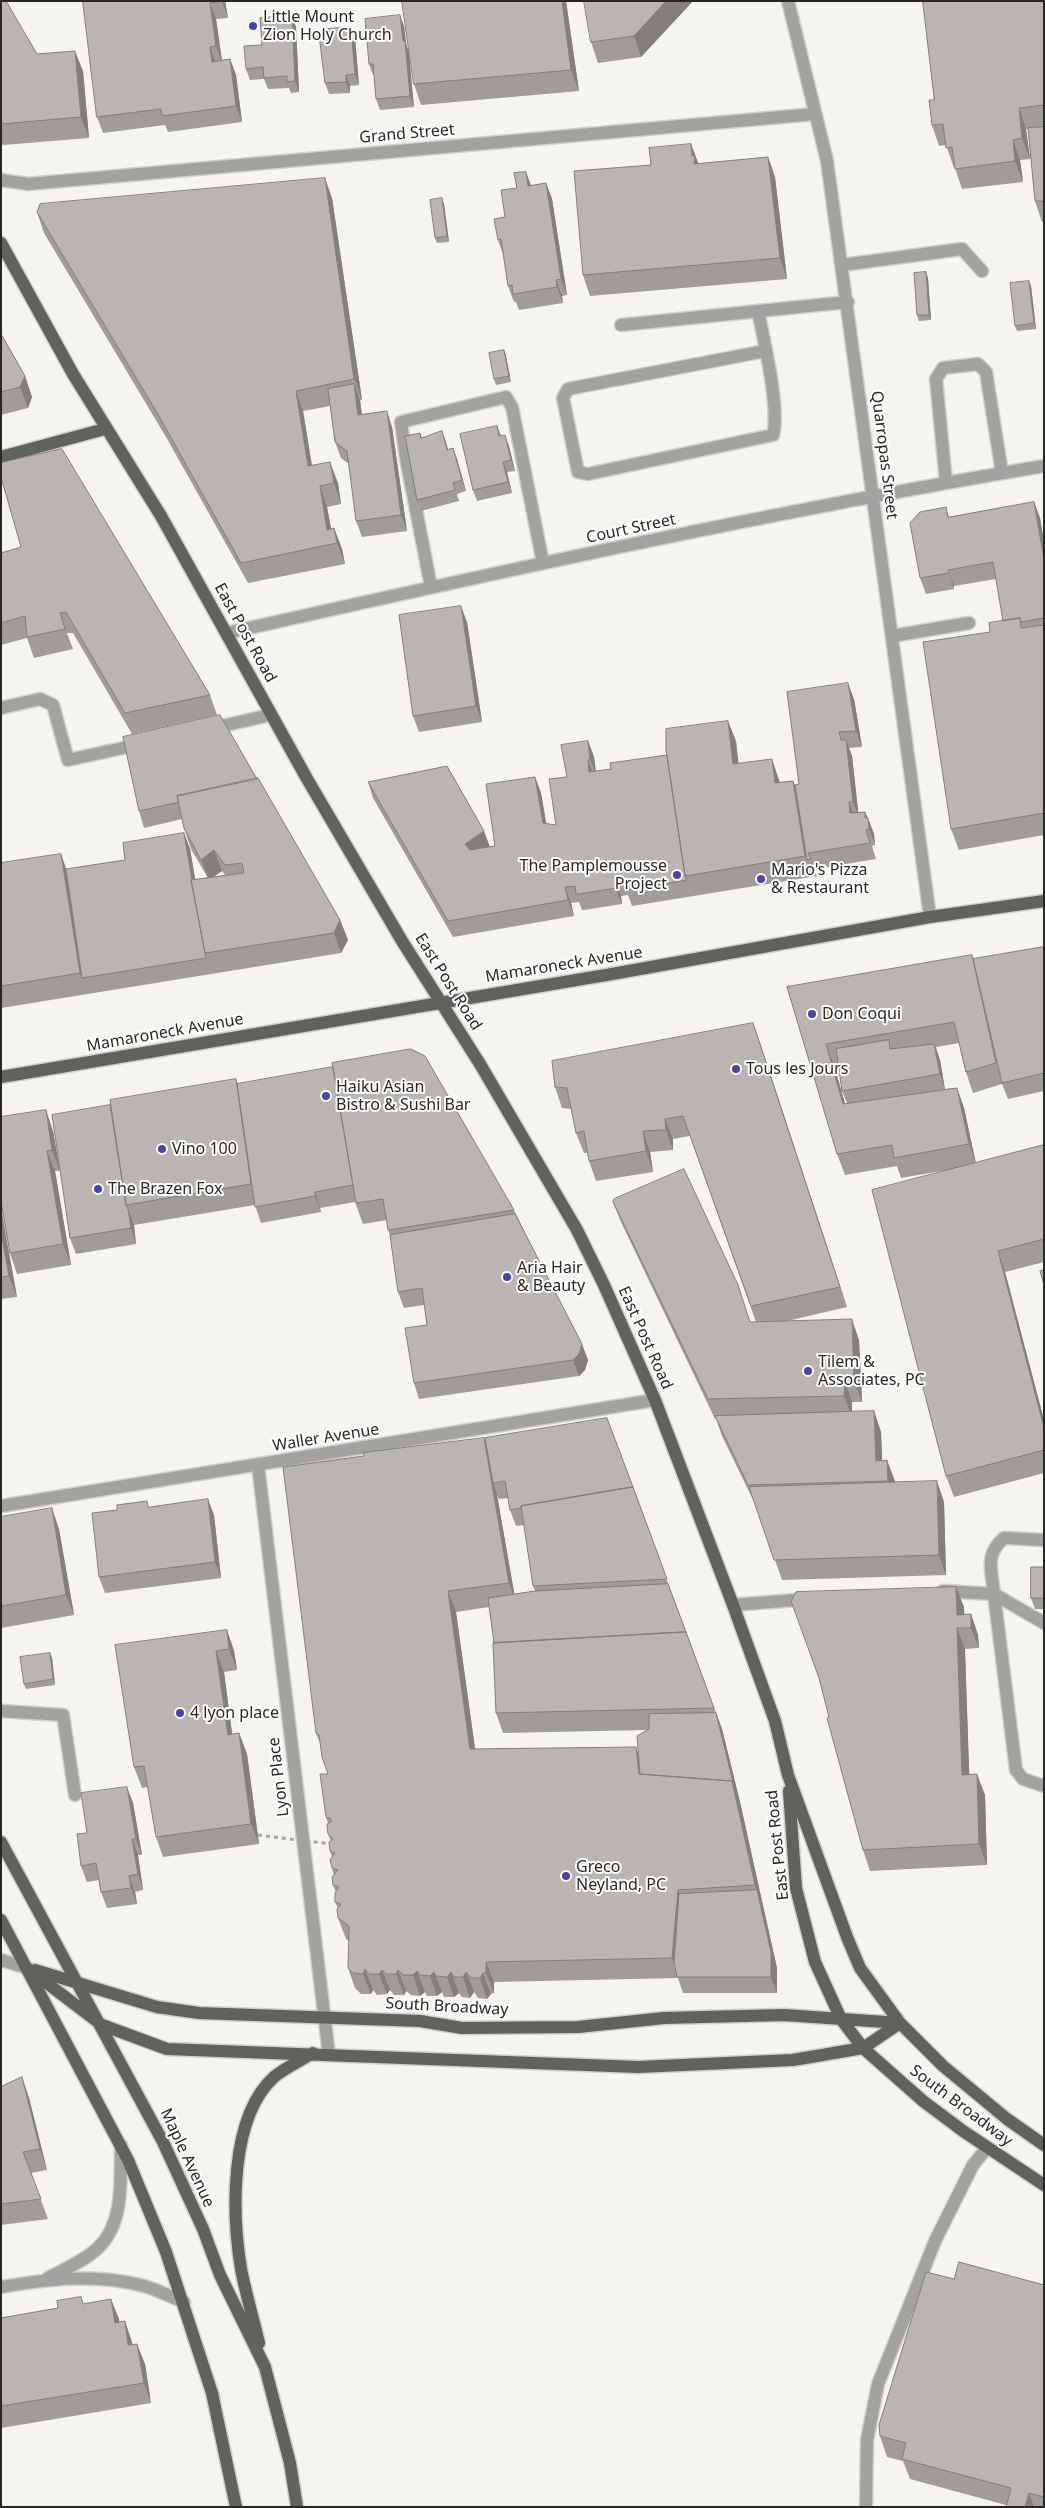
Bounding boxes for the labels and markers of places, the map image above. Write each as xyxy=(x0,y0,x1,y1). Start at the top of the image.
place label: Little Mount Zion Holy Church xyxy=(263,7,392,45)
marker: Little Mount Zion Holy Church xyxy=(247,20,259,32)
place label: The Pamplemousse Project xyxy=(520,856,667,894)
place label: Mario's Pizza & Restaurant xyxy=(771,860,869,898)
marker: The Pamplemousse Project xyxy=(671,869,683,881)
marker: Mario's Pizza & Restaurant xyxy=(755,873,767,885)
place label: Don Coqui xyxy=(822,1004,901,1024)
marker: Don Coqui xyxy=(806,1008,818,1020)
place label: Tous les Jours xyxy=(746,1059,848,1079)
marker: Tous les Jours xyxy=(730,1063,742,1075)
place label: Haiku Asian Bistro & Sushi Bar xyxy=(336,1077,470,1115)
marker: Haiku Asian Bistro & Sushi Bar xyxy=(320,1090,332,1102)
place label: Vino 100 xyxy=(172,1139,237,1159)
marker: Vino 100 xyxy=(156,1143,168,1155)
place label: The Brazen Fox xyxy=(108,1179,222,1199)
marker: The Brazen Fox xyxy=(92,1183,104,1195)
place label: Aria Hair & Beauty xyxy=(517,1258,585,1296)
marker: Aria Hair & Beauty xyxy=(501,1271,513,1283)
place label: Tilem & Associates, PC xyxy=(818,1352,925,1390)
marker: Tilem & Associates, PC xyxy=(802,1365,814,1377)
place label: 4 lyon place xyxy=(190,1703,279,1723)
marker: 4 lyon place xyxy=(174,1707,186,1719)
place label: Greco Neyland, PC xyxy=(576,1857,666,1895)
marker: Greco Neyland, PC xyxy=(560,1870,572,1882)

